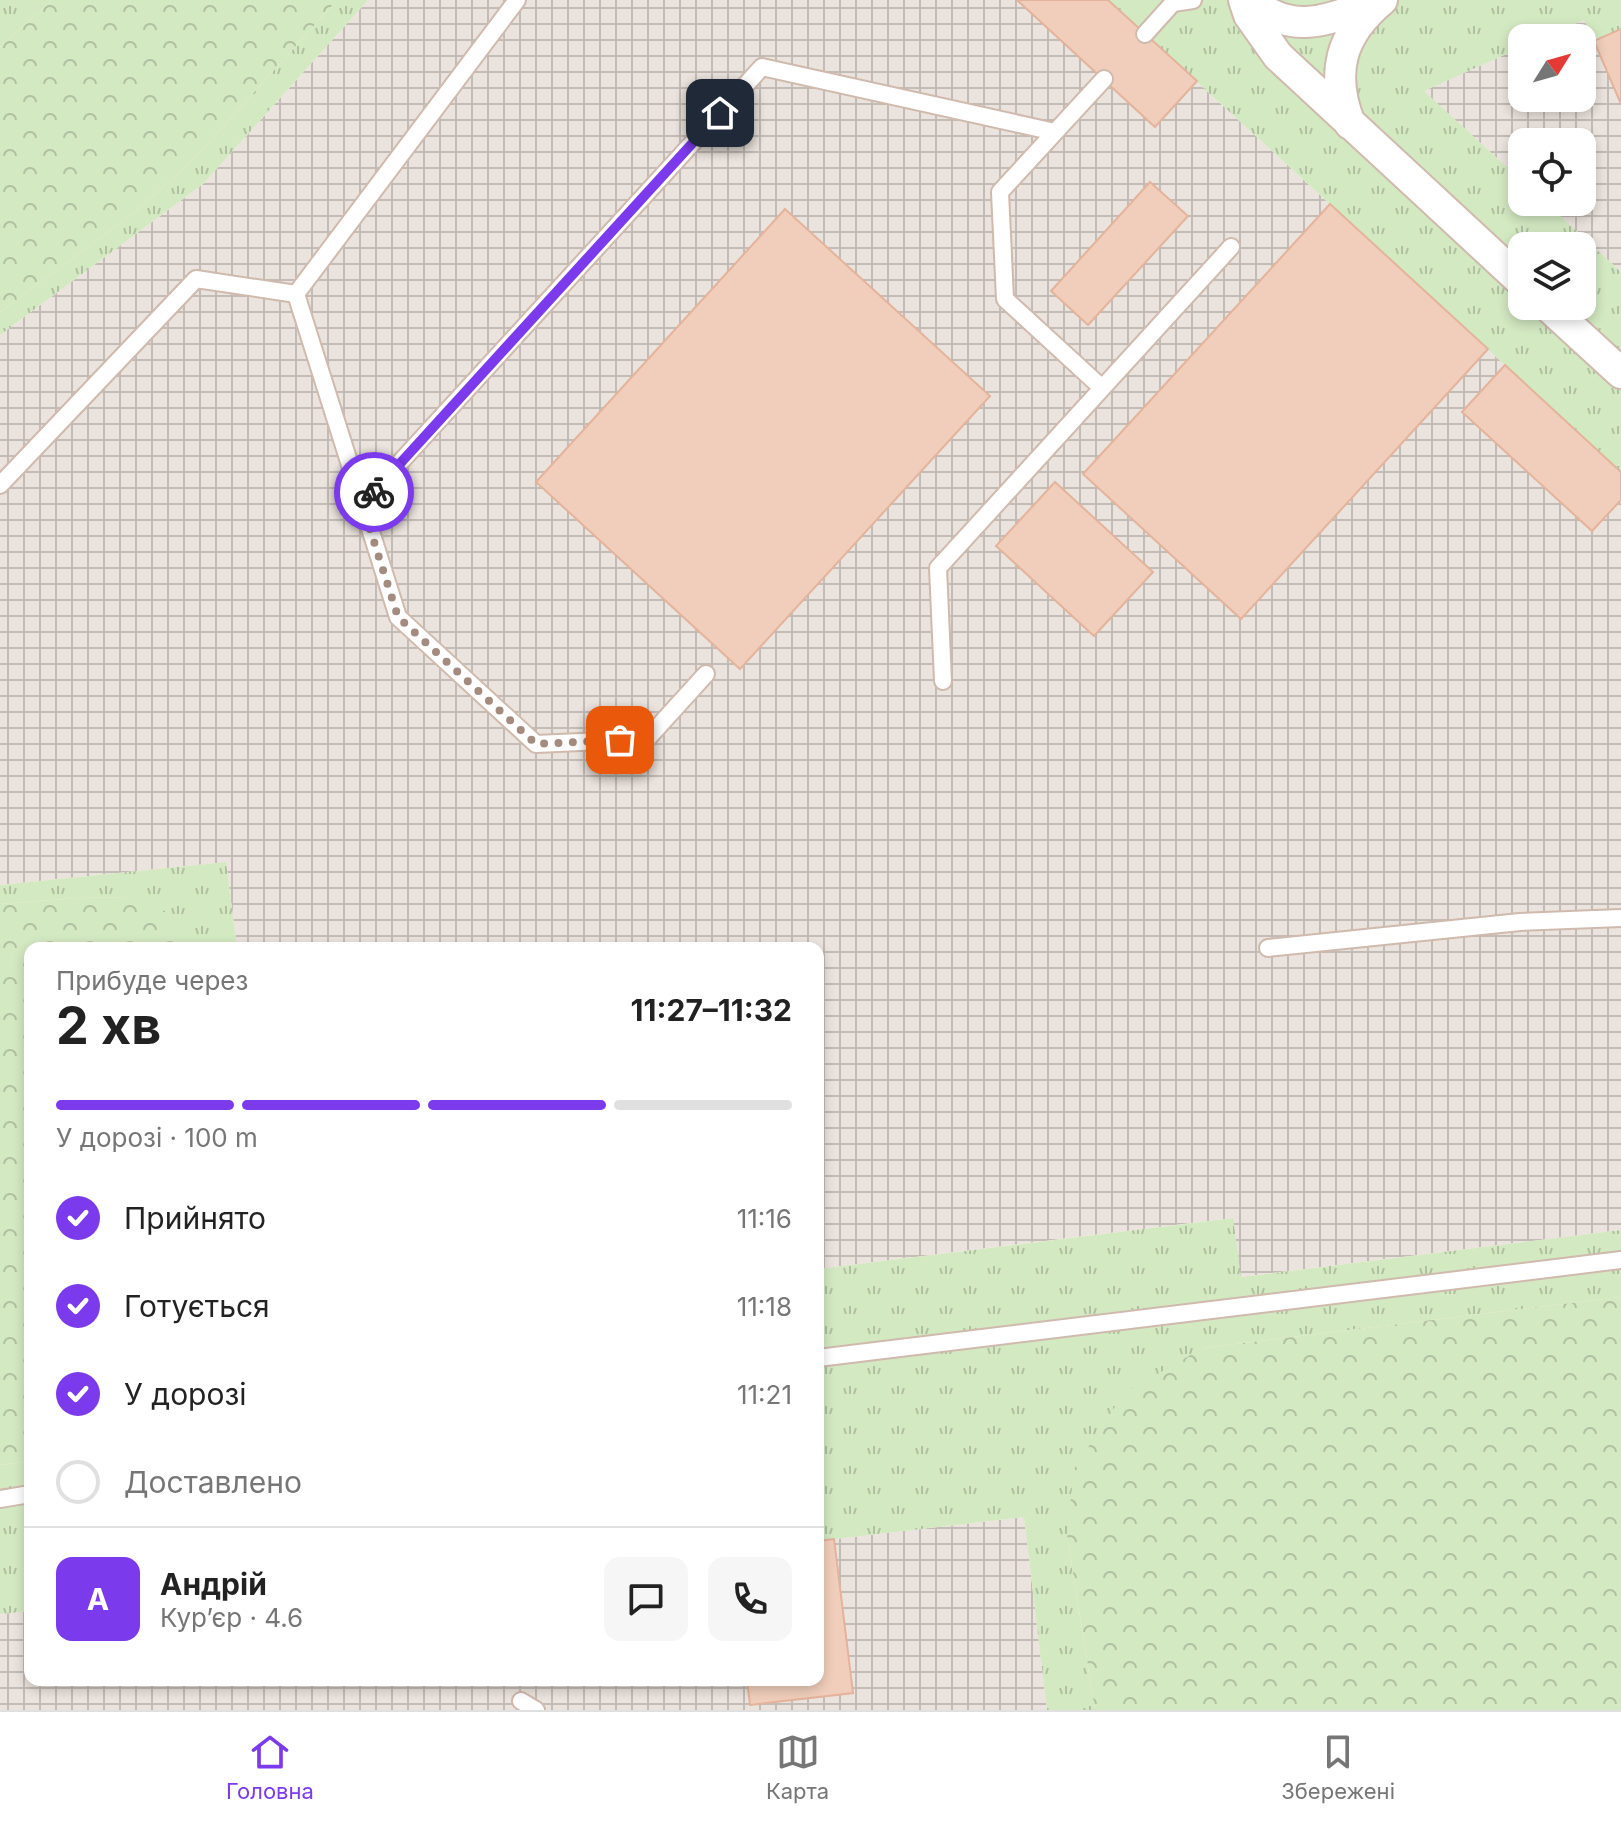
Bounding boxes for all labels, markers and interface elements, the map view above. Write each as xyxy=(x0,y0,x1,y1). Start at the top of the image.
north arrow xyxy=(1508,24,1596,112)
map controls xyxy=(1508,24,1596,320)
pin xyxy=(686,79,754,147)
icon: home xyxy=(698,91,742,135)
button: locate xyxy=(1508,128,1596,216)
button: layers xyxy=(1508,232,1596,320)
courier xyxy=(334,452,414,532)
icon: bike xyxy=(352,470,396,514)
pin xyxy=(586,706,654,774)
icon: bag xyxy=(598,718,642,762)
text: Прибуде через xyxy=(56,965,248,996)
text: 11:27–11:32 xyxy=(631,992,792,1028)
text: 2 хв xyxy=(56,994,161,1057)
text: У дорозі · 100 m xyxy=(56,1122,258,1153)
icon: check xyxy=(56,1196,100,1240)
text: Прийнято xyxy=(124,1200,266,1236)
text: 11:16 xyxy=(737,1203,792,1234)
icon: check xyxy=(56,1284,100,1328)
text: Готується xyxy=(124,1288,270,1324)
text: 11:18 xyxy=(737,1291,792,1322)
icon: check xyxy=(56,1372,100,1416)
text: У дорозі xyxy=(124,1376,247,1412)
text: 11:21 xyxy=(737,1379,792,1410)
text: Доставлено xyxy=(124,1464,302,1500)
button: chat xyxy=(604,1557,688,1641)
button: phone xyxy=(708,1557,792,1641)
text: Андрій xyxy=(160,1566,267,1602)
text: А xyxy=(87,1581,109,1617)
text: Кур’єр · 4.6 xyxy=(160,1602,303,1633)
tab: Головна xyxy=(226,1730,314,1804)
tab: Карта xyxy=(766,1730,829,1804)
tab: Збережені xyxy=(1281,1730,1395,1804)

